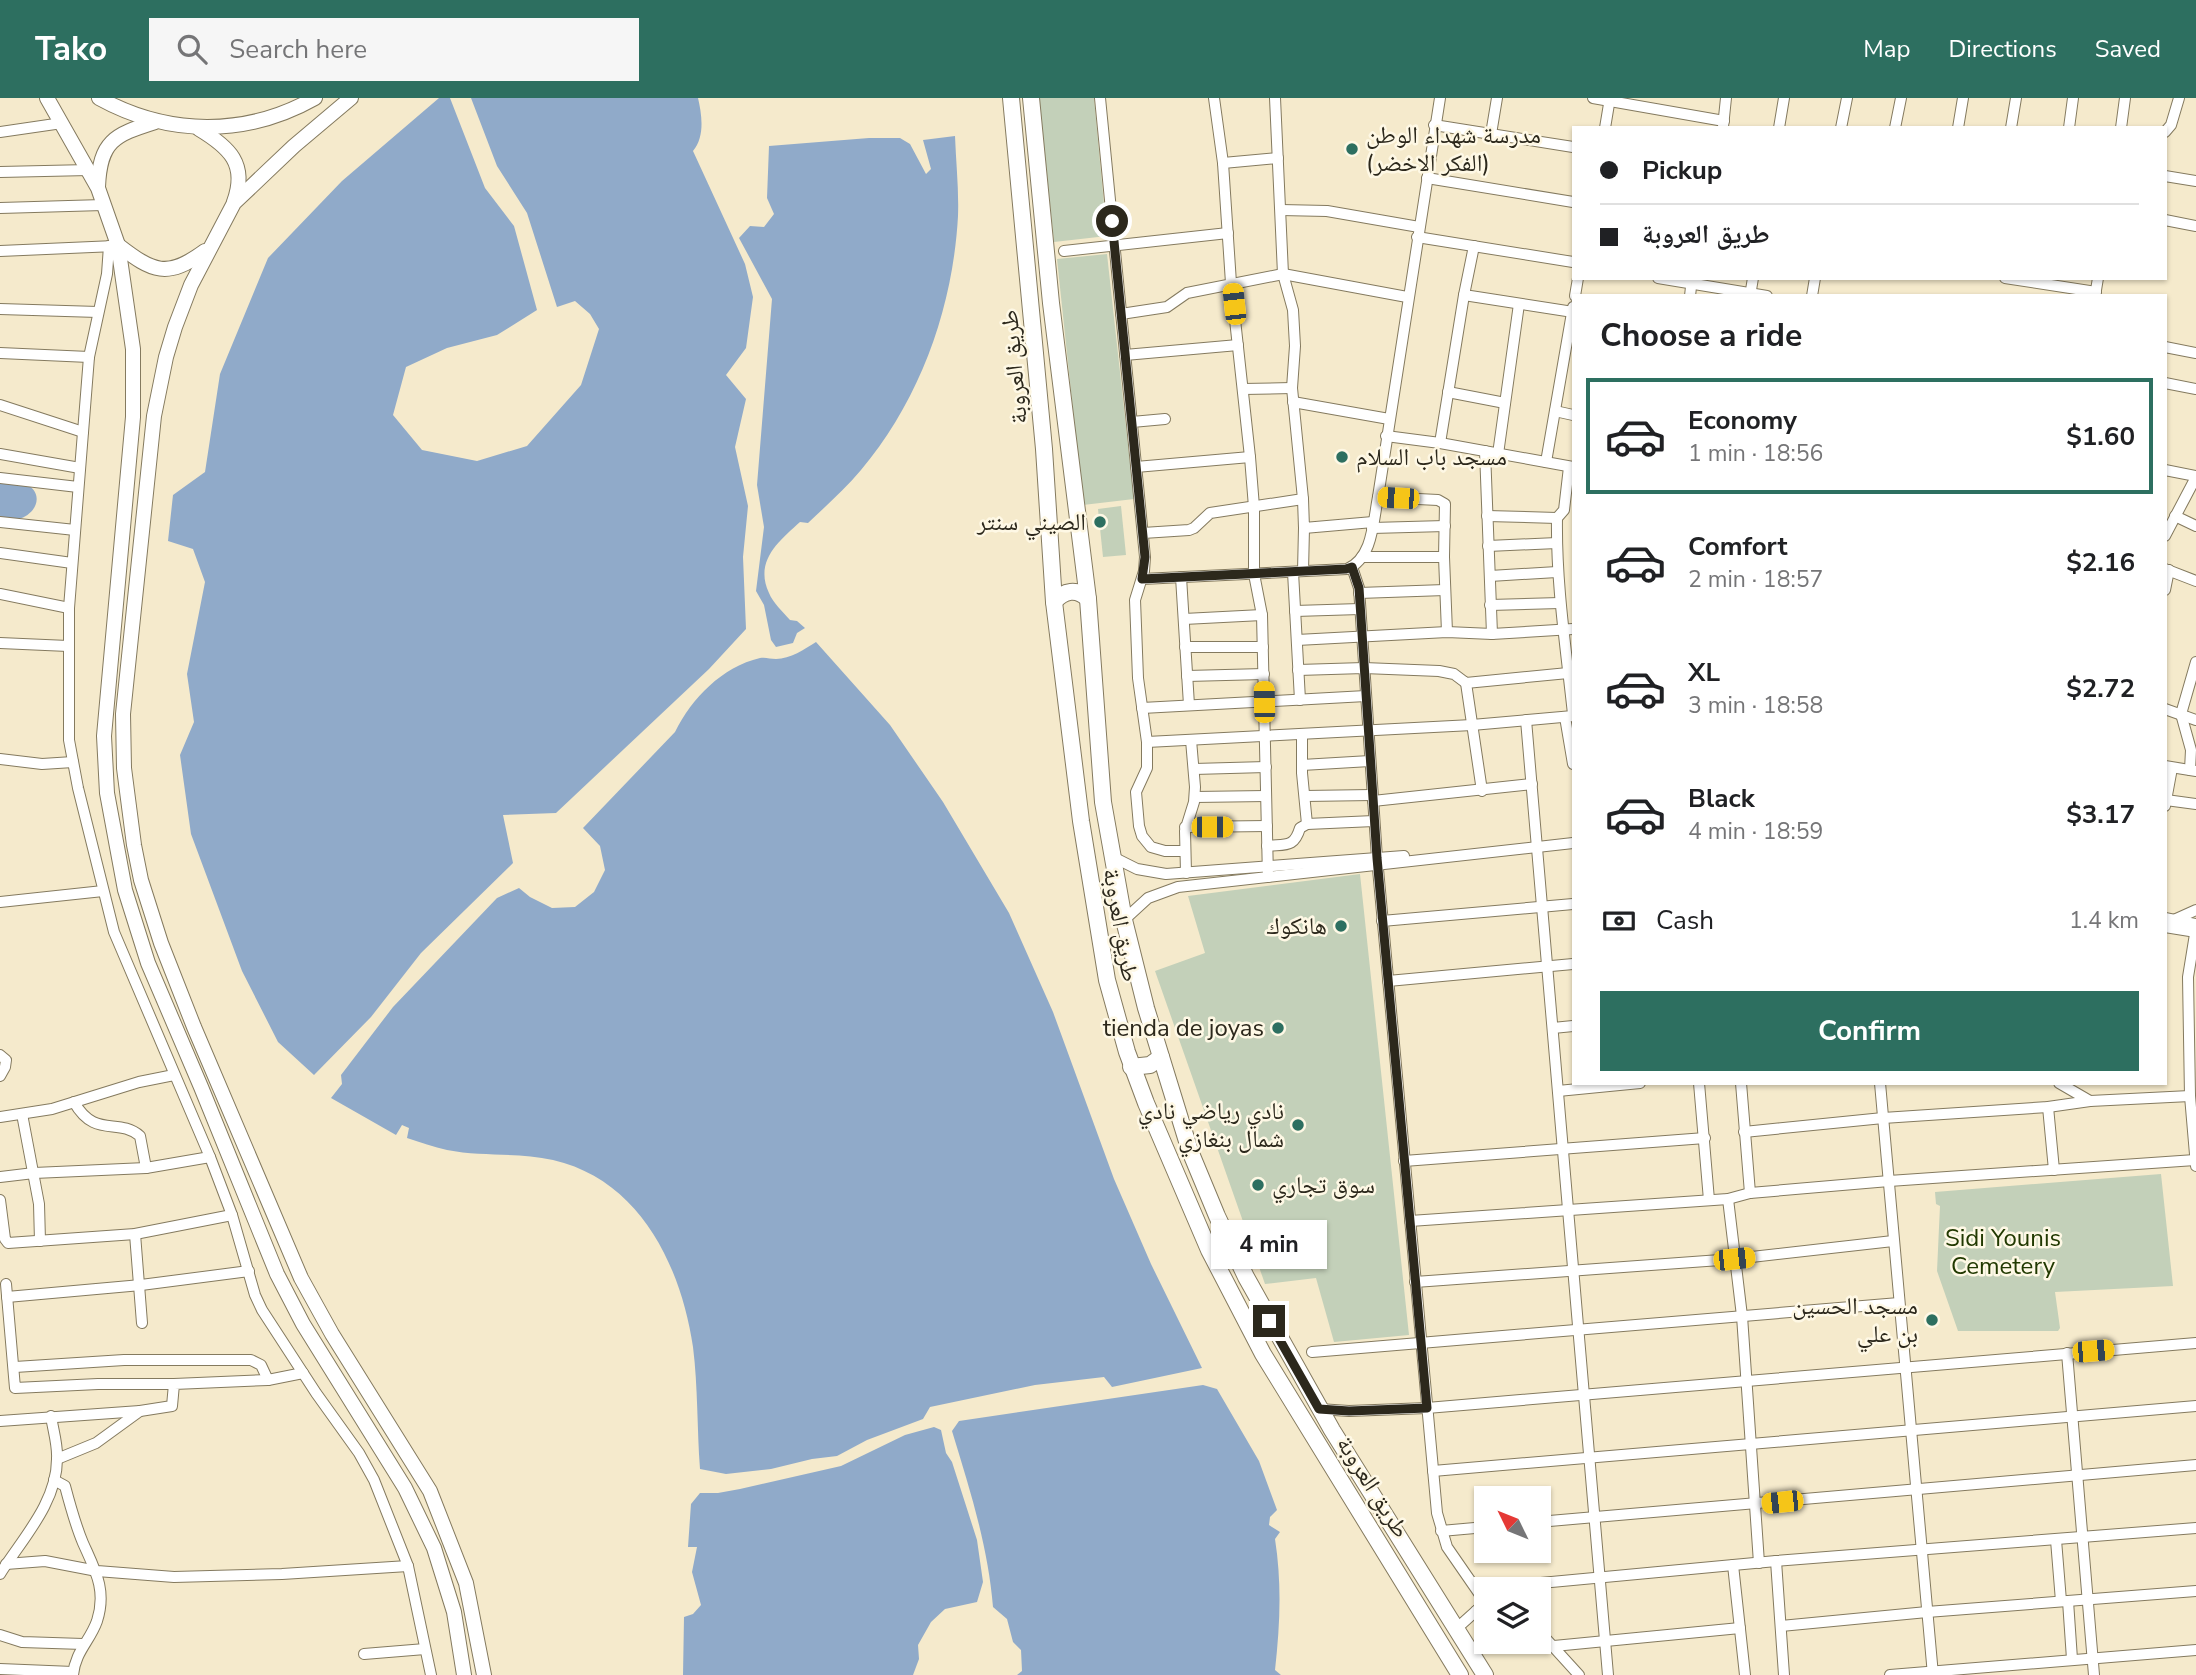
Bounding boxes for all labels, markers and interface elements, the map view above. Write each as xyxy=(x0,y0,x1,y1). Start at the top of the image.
search box xyxy=(149,18,639,81)
text: Tako xyxy=(35,27,107,72)
icon: search xyxy=(173,30,211,68)
text: Search here xyxy=(229,32,367,67)
text: Map xyxy=(1863,33,1910,65)
text: Directions xyxy=(1948,33,2057,65)
text: Saved xyxy=(2095,33,2161,65)
place label: مدرسة شهداء الوطن (الفكر الاخضر) xyxy=(1366,119,1541,179)
marker: مدرسة شهداء الوطن (الفكر الاخضر) xyxy=(1344,141,1360,157)
text: Pickup xyxy=(1642,153,1722,188)
route start xyxy=(1096,205,1128,237)
text: طريق العروبة xyxy=(1642,217,1770,252)
car xyxy=(1222,282,1247,326)
street label: طريق العروبة xyxy=(993,309,1035,425)
text: Choose a ride xyxy=(1600,314,1802,357)
text: Economy xyxy=(1688,403,1797,438)
icon: car xyxy=(1604,405,1667,468)
text: $1.60 xyxy=(2066,419,2135,454)
text: 1 min · 18:56 xyxy=(1688,438,1823,469)
place label: مسجد باب السلام xyxy=(1356,441,1507,473)
marker: مسجد باب السلام xyxy=(1334,449,1350,465)
car xyxy=(1377,486,1420,510)
place label: الصيني سنتر xyxy=(976,506,1086,541)
marker: الصيني سنتر xyxy=(1092,514,1108,530)
text: Comfort xyxy=(1688,529,1788,564)
icon: car xyxy=(1604,531,1667,594)
text: $2.16 xyxy=(2066,545,2135,580)
text: 2 min · 18:57 xyxy=(1688,564,1823,595)
text: XL xyxy=(1688,655,1720,690)
icon: car xyxy=(1604,657,1667,720)
text: $2.72 xyxy=(2066,671,2135,706)
car xyxy=(1254,681,1275,723)
text: 3 min · 18:58 xyxy=(1688,690,1823,721)
text: Black xyxy=(1688,781,1755,816)
icon: car xyxy=(1604,783,1667,846)
text: $3.17 xyxy=(2066,797,2135,832)
text: 4 min · 18:59 xyxy=(1688,816,1823,847)
car xyxy=(1192,817,1234,838)
street label: طريق العروبة xyxy=(1095,866,1147,984)
icon: cash xyxy=(1600,902,1638,940)
text: Cash xyxy=(1656,903,1714,938)
text: 1.4 km xyxy=(2069,905,2139,936)
place label: هانكوك xyxy=(1266,910,1327,942)
marker: هانكوك xyxy=(1333,918,1349,934)
button: Confirm xyxy=(1600,991,2139,1071)
place label: tienda de joyas xyxy=(1103,1012,1264,1044)
marker: tienda de joyas xyxy=(1270,1020,1286,1036)
place label: نادي رياضي نادي شمال بنغازي xyxy=(1138,1095,1284,1158)
marker: نادي رياضي نادي شمال بنغازي xyxy=(1290,1117,1306,1133)
place label: سوق تجاري xyxy=(1272,1169,1375,1204)
marker: سوق تجاري xyxy=(1250,1177,1266,1193)
callout: 4 min xyxy=(1211,1220,1327,1268)
park label: Sidi Younis Cemetery xyxy=(1945,1222,2061,1282)
text: 4 min xyxy=(1239,1229,1299,1260)
car xyxy=(1713,1246,1756,1272)
place label: مسجد الحسين بن علي xyxy=(1792,1290,1918,1353)
route end xyxy=(1253,1305,1285,1337)
marker: مسجد الحسين بن علي xyxy=(1924,1312,1940,1328)
car xyxy=(2072,1339,2115,1363)
street label: طريق العروبة xyxy=(1329,1430,1417,1544)
north arrow xyxy=(1474,1486,1550,1563)
map controls xyxy=(1474,1486,1551,1654)
car xyxy=(1761,1489,1804,1515)
button: layers xyxy=(1474,1577,1551,1654)

